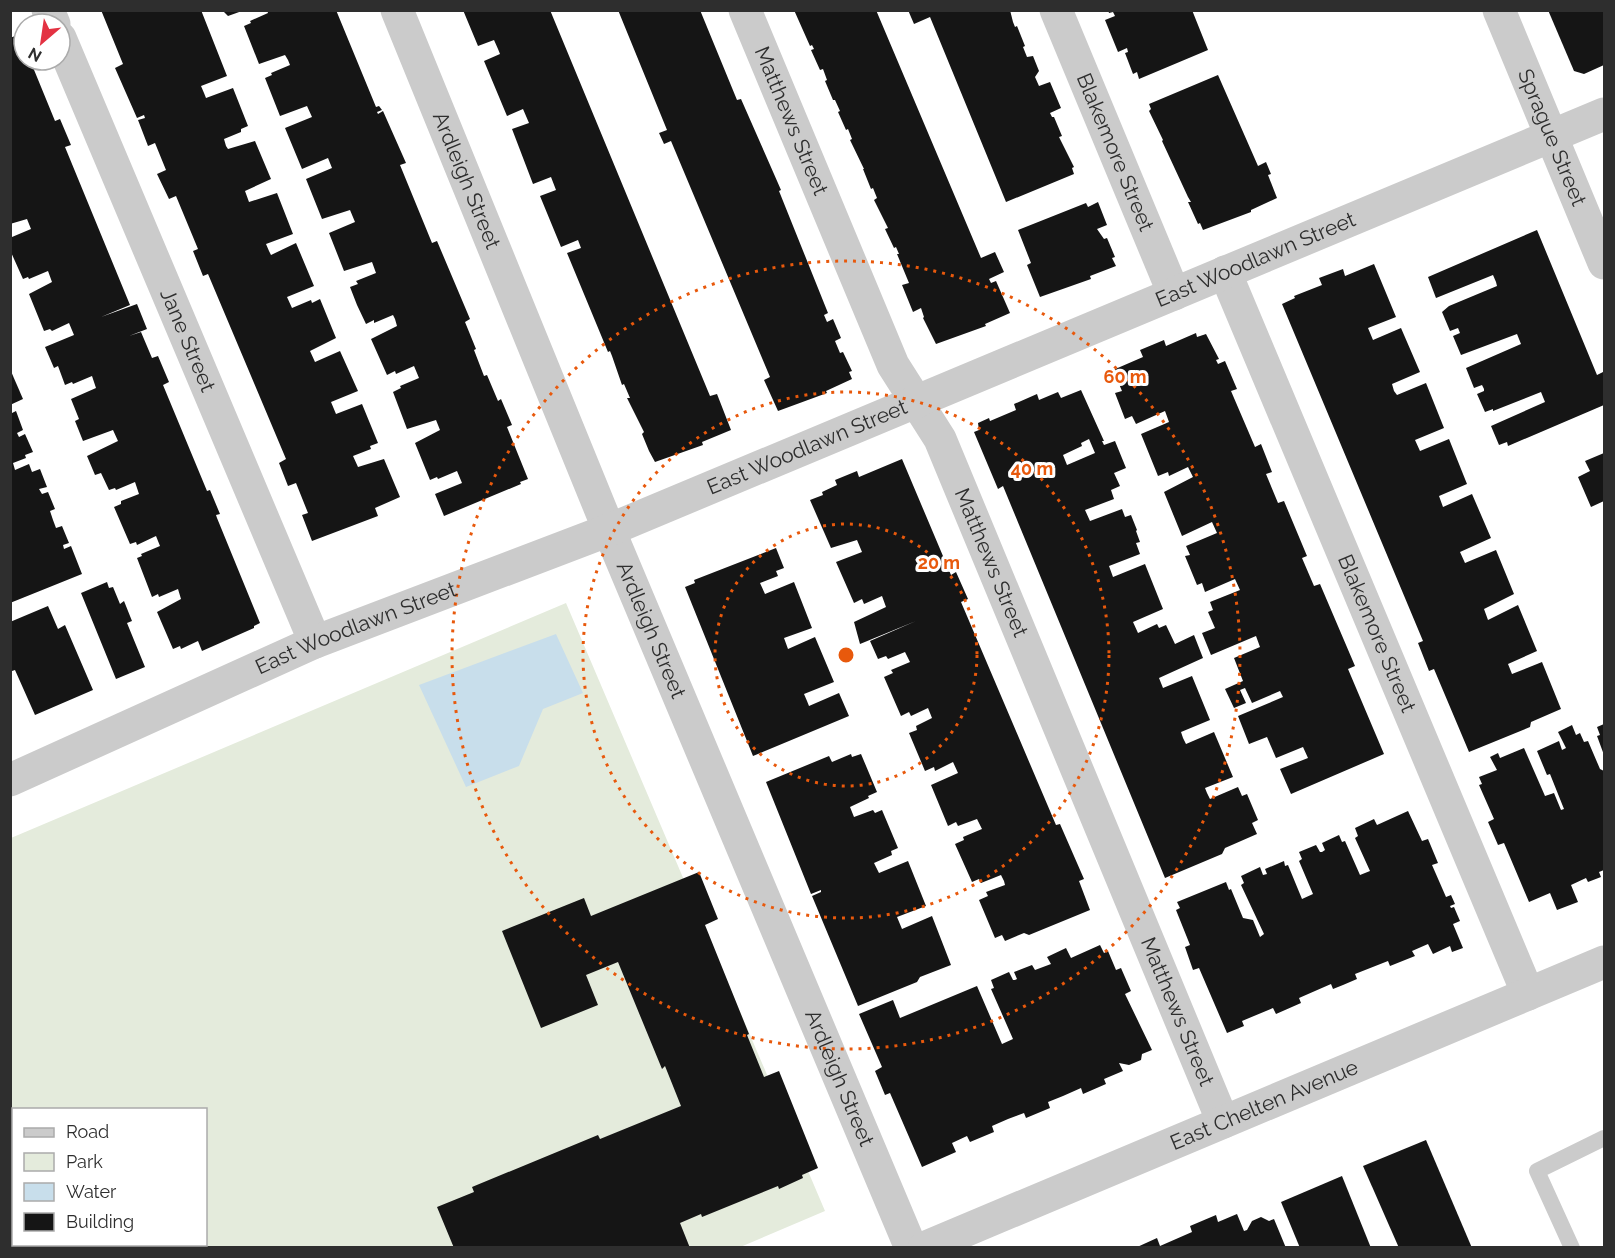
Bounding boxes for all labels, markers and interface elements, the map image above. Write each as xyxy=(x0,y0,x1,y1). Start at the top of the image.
north arrow xyxy=(12,12,72,72)
text: N xyxy=(25,43,45,66)
street label: Matthews Street xyxy=(750,43,834,199)
street label: Sprague Street xyxy=(1513,65,1592,209)
street label: Blakemore Street xyxy=(1072,69,1159,235)
street label: Ardleigh Street xyxy=(428,108,506,252)
street label: East Woodlawn Street xyxy=(1151,206,1359,312)
street label: Jane Street xyxy=(155,285,221,395)
text: 60 m xyxy=(1103,366,1147,387)
street label: East Woodlawn Street xyxy=(703,394,911,500)
text: 40 m xyxy=(1011,458,1053,479)
street label: Matthews Street xyxy=(950,484,1034,640)
street label: Blakemore Street xyxy=(1333,551,1421,716)
text: 20 m xyxy=(918,552,960,573)
street label: Ardleigh Street xyxy=(612,558,691,702)
street label: East Woodlawn Street xyxy=(251,576,460,679)
centre of rings xyxy=(836,645,856,665)
street label: Matthews Street xyxy=(1136,933,1220,1089)
street label: Ardleigh Street xyxy=(800,1006,880,1150)
street label: East Chelten Avenue xyxy=(1166,1054,1362,1155)
legend xyxy=(12,1108,207,1246)
text: Road xyxy=(66,1121,109,1142)
text: Park xyxy=(66,1151,103,1172)
text: Water xyxy=(66,1181,117,1202)
text: Building xyxy=(66,1211,134,1232)

